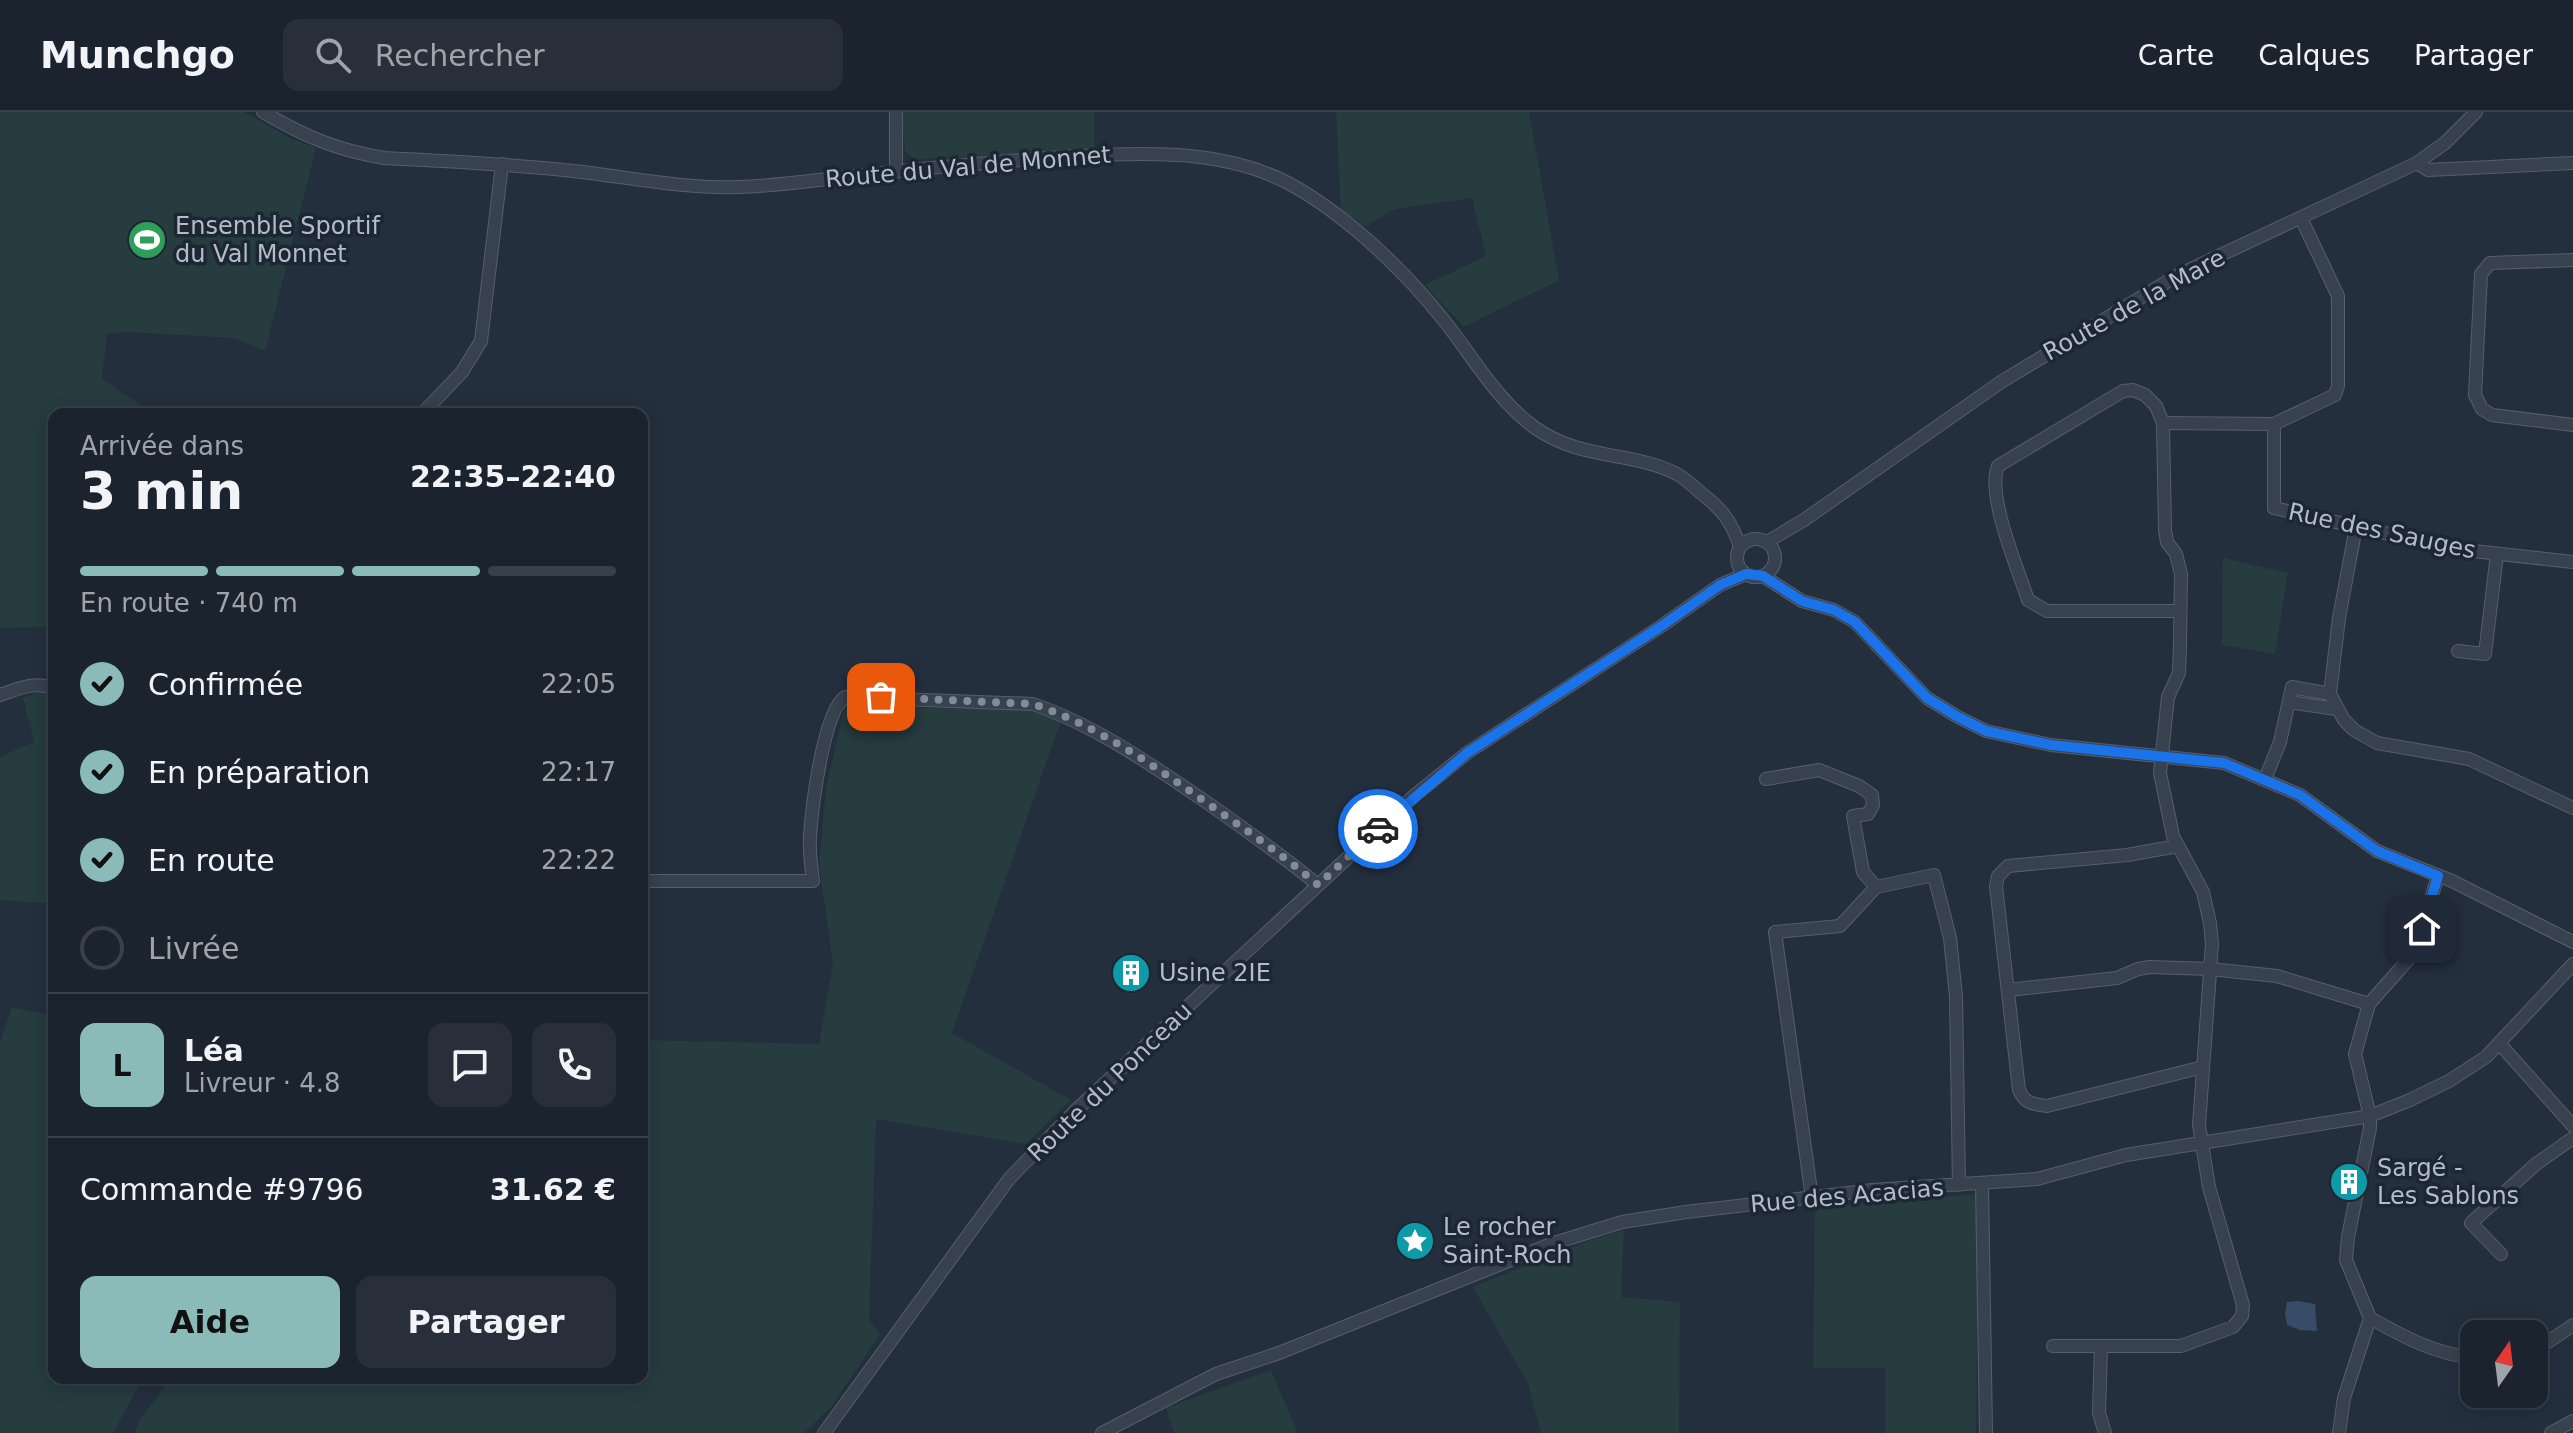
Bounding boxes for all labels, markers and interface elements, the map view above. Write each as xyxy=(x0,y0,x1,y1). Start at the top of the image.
search box xyxy=(283,19,843,91)
text: Munchgo xyxy=(40,33,235,77)
icon: search xyxy=(311,33,355,77)
text: Rechercher xyxy=(375,38,545,73)
text: Carte xyxy=(2138,39,2214,72)
text: Calques xyxy=(2258,39,2370,72)
text: Partager xyxy=(2414,39,2533,72)
street label: Route du Val de Monnet xyxy=(824,141,1112,193)
place label: Ensemble Sportif du Val Monnet xyxy=(175,212,380,268)
sports icon: Ensemble Sportif du Val Monnet xyxy=(126,219,168,261)
street label: Route de la Mare xyxy=(2038,243,2230,367)
text: Arrivée dans xyxy=(80,431,244,461)
text: 22:35–22:40 xyxy=(410,459,616,494)
text: 3 min xyxy=(80,461,243,521)
street label: Rue des Sauges xyxy=(2286,497,2478,565)
text: En route · 740 m xyxy=(80,588,298,618)
icon: check xyxy=(80,662,124,706)
pin xyxy=(847,663,915,731)
text: Confirmée xyxy=(148,667,303,702)
text: 22:05 xyxy=(541,669,616,699)
icon: bag xyxy=(859,675,903,719)
icon: check xyxy=(80,750,124,794)
text: En préparation xyxy=(148,755,370,790)
text: 22:17 xyxy=(541,757,616,787)
courier xyxy=(1338,789,1418,869)
icon: car xyxy=(1356,807,1400,851)
icon: check xyxy=(80,838,124,882)
text: En route xyxy=(148,843,275,878)
text: 22:22 xyxy=(541,845,616,875)
pin xyxy=(2388,895,2456,963)
icon: home xyxy=(2400,907,2444,951)
text: Livrée xyxy=(148,931,239,966)
building icon: Usine 2IE xyxy=(1110,952,1152,994)
place label: Usine 2IE xyxy=(1159,959,1271,987)
street label: Route du Ponceau xyxy=(1022,997,1198,1167)
button: chat xyxy=(428,1023,512,1107)
button: phone xyxy=(532,1023,616,1107)
text: Léa xyxy=(184,1033,244,1068)
text: L xyxy=(112,1048,132,1083)
text: Livreur · 4.8 xyxy=(184,1068,341,1098)
place label: Sargé - Les Sablons xyxy=(2377,1154,2519,1210)
building icon: Sargé - Les Sablons xyxy=(2328,1161,2370,1203)
text: Commande #9796 xyxy=(80,1172,364,1207)
text: 31.62 € xyxy=(490,1172,616,1207)
street label: Rue des Acacias xyxy=(1749,1174,1945,1218)
place label: Le rocher Saint-Roch xyxy=(1443,1213,1572,1269)
place icon: Le rocher Saint-Roch xyxy=(1394,1220,1436,1262)
button: Aide xyxy=(80,1276,340,1368)
button: Partager xyxy=(356,1276,616,1368)
north arrow xyxy=(2460,1320,2548,1408)
map controls xyxy=(2460,1320,2548,1408)

